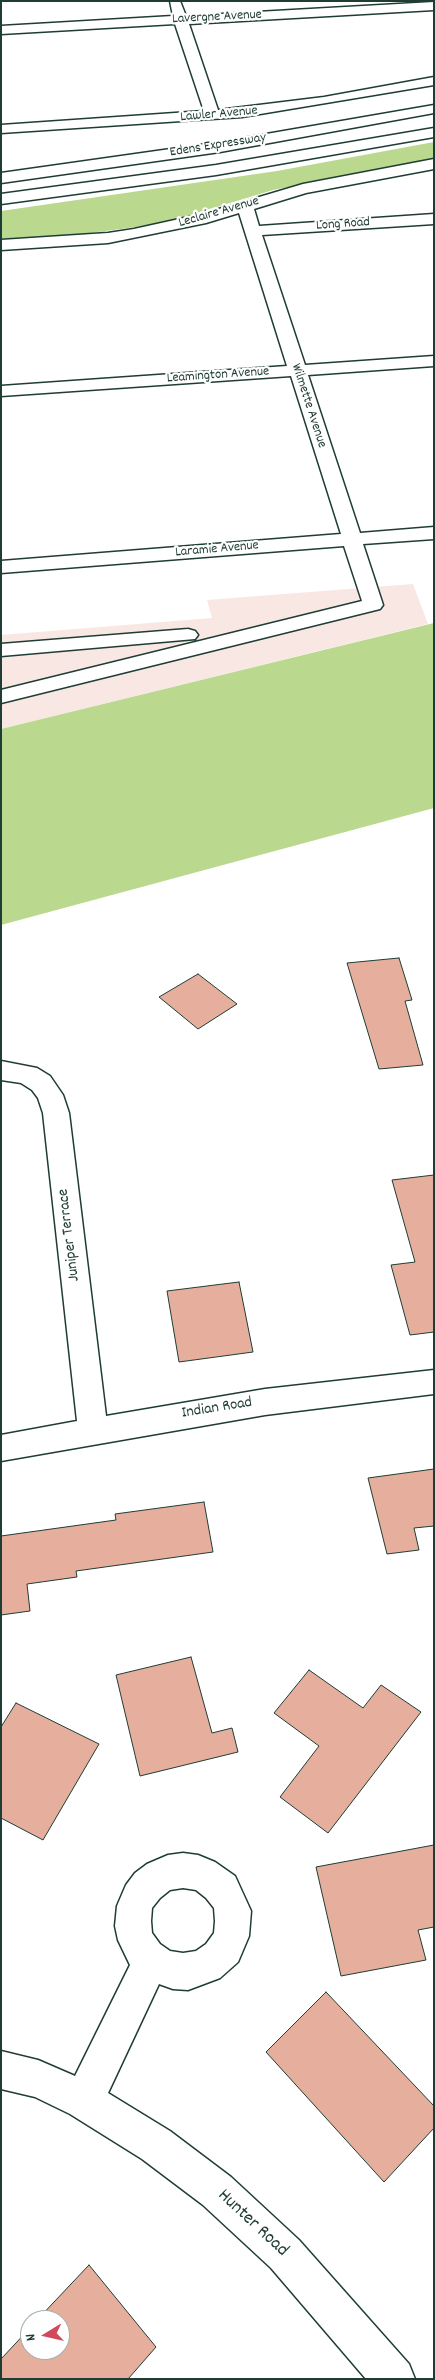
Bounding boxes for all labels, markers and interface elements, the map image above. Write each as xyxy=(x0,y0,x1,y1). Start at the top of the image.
street label: Lavergne Avenue xyxy=(172,7,262,29)
street label: Lawler Avenue xyxy=(180,103,258,127)
street label: Edens Expressway xyxy=(169,130,267,162)
street label: Leclaire Avenue xyxy=(177,194,261,232)
street label: Long Road xyxy=(316,215,370,235)
street label: Wilmette Avenue xyxy=(286,362,330,450)
street label: Leamington Avenue xyxy=(166,364,270,388)
street label: Laramie Avenue xyxy=(174,538,260,562)
street label: Juniper Terrace xyxy=(55,1188,85,1282)
street label: Indian Road xyxy=(180,1394,254,1424)
street label: Hunter Road xyxy=(212,2185,292,2263)
north arrow xyxy=(20,2310,70,2360)
text: N xyxy=(21,2332,42,2342)

